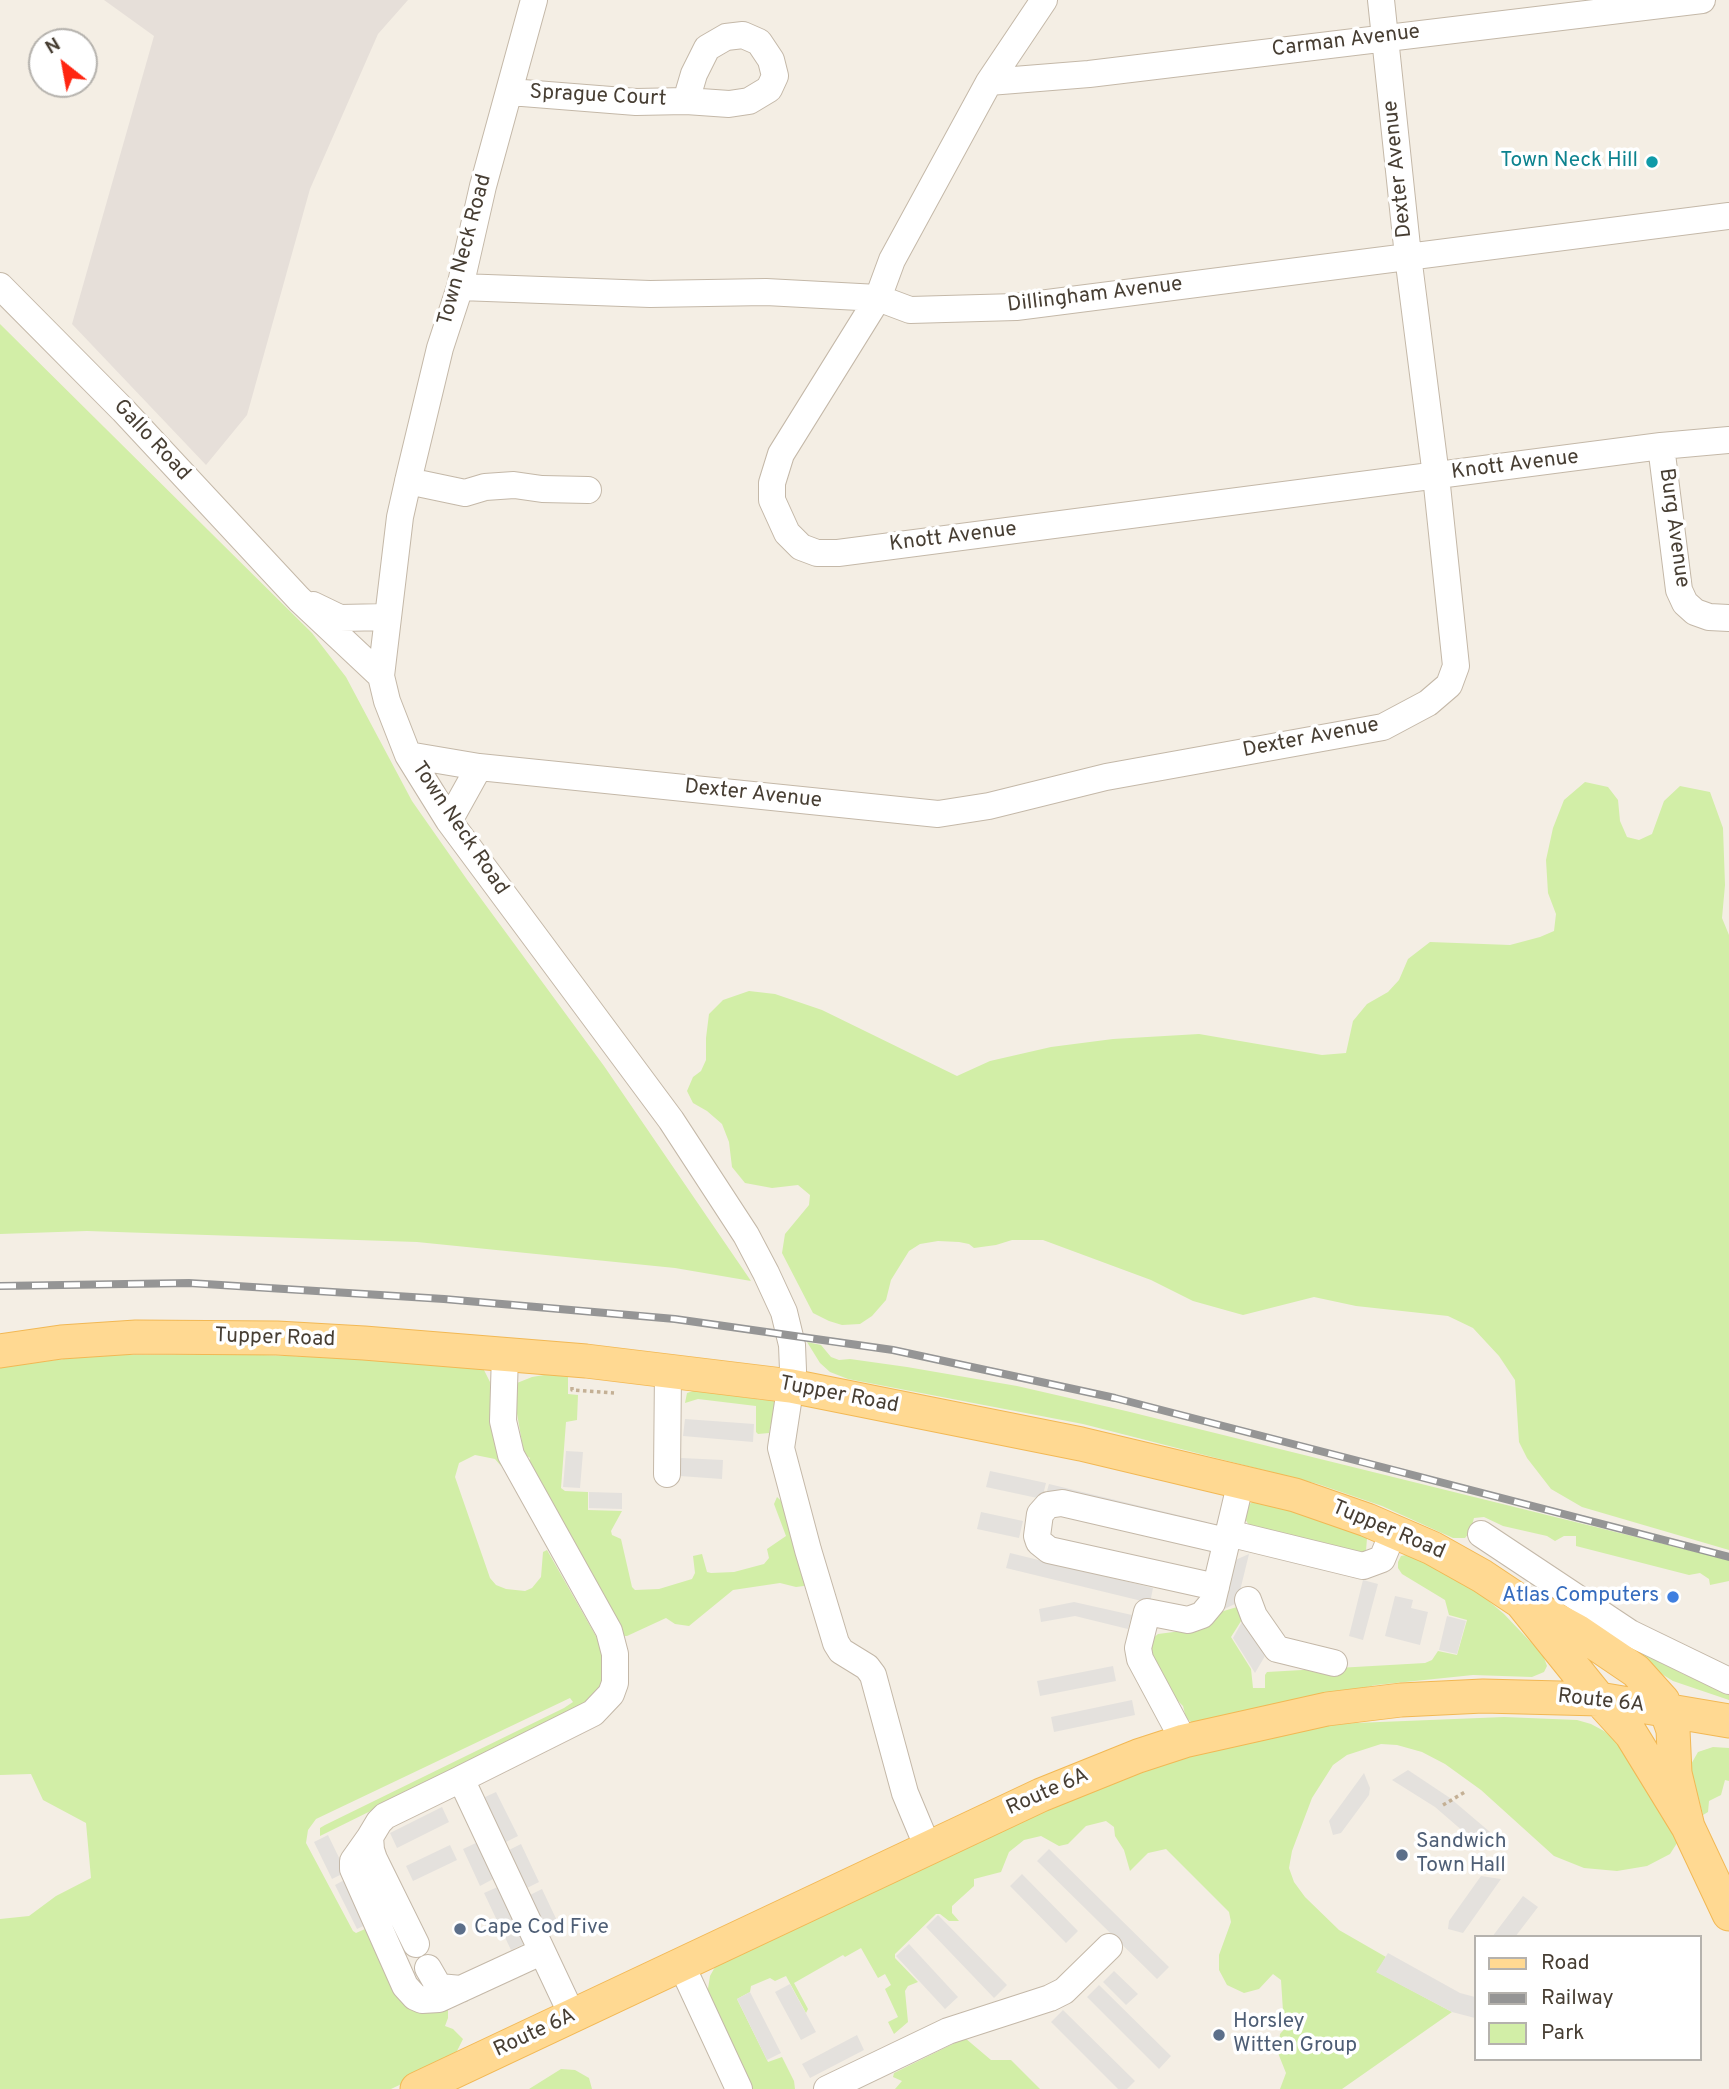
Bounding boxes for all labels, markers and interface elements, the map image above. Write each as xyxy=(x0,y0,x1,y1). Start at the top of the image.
street label: Carman Avenue xyxy=(1270,20,1422,64)
north arrow xyxy=(28,28,98,98)
text: N xyxy=(41,33,65,61)
street label: Sprague Court xyxy=(529,81,667,113)
street label: Dexter Avenue xyxy=(1379,99,1419,239)
place label: Town Neck Hill xyxy=(1500,149,1638,175)
marker: Town Neck Hill xyxy=(1644,154,1660,170)
street label: Town Neck Road xyxy=(434,172,498,328)
street label: Dillingham Avenue xyxy=(1006,273,1184,319)
street label: Gallo Road xyxy=(107,395,195,487)
street label: Knott Avenue xyxy=(1450,446,1580,486)
street label: Burg Avenue xyxy=(1652,467,1694,589)
street label: Knott Avenue xyxy=(888,518,1018,558)
street label: Dexter Avenue xyxy=(1241,713,1381,765)
street label: Town Neck Road xyxy=(405,758,513,900)
street label: Dexter Avenue xyxy=(683,775,823,815)
street label: Tupper Road xyxy=(214,1324,336,1354)
street label: Tupper Road xyxy=(777,1372,901,1420)
street label: Tupper Road xyxy=(1328,1496,1448,1566)
place label: Atlas Computers xyxy=(1502,1584,1659,1610)
marker: Atlas Computers xyxy=(1665,1589,1681,1605)
street label: Route 6A xyxy=(1556,1685,1646,1719)
street label: Route 6A xyxy=(1003,1764,1093,1822)
place label: Sandwich Town Hall xyxy=(1416,1830,1507,1880)
marker: Sandwich Town Hall xyxy=(1394,1847,1410,1863)
place label: Cape Cod Five xyxy=(474,1916,609,1942)
marker: Cape Cod Five xyxy=(452,1921,468,1937)
legend xyxy=(1474,1935,1701,2061)
text: Road xyxy=(1541,1950,1590,1977)
text: Railway xyxy=(1541,1985,1614,2012)
street label: Route 6A xyxy=(490,2004,580,2064)
place label: Horsley Witten Group xyxy=(1233,2010,1357,2060)
text: Park xyxy=(1541,2020,1584,2047)
marker: Horsley Witten Group xyxy=(1211,2027,1227,2043)

